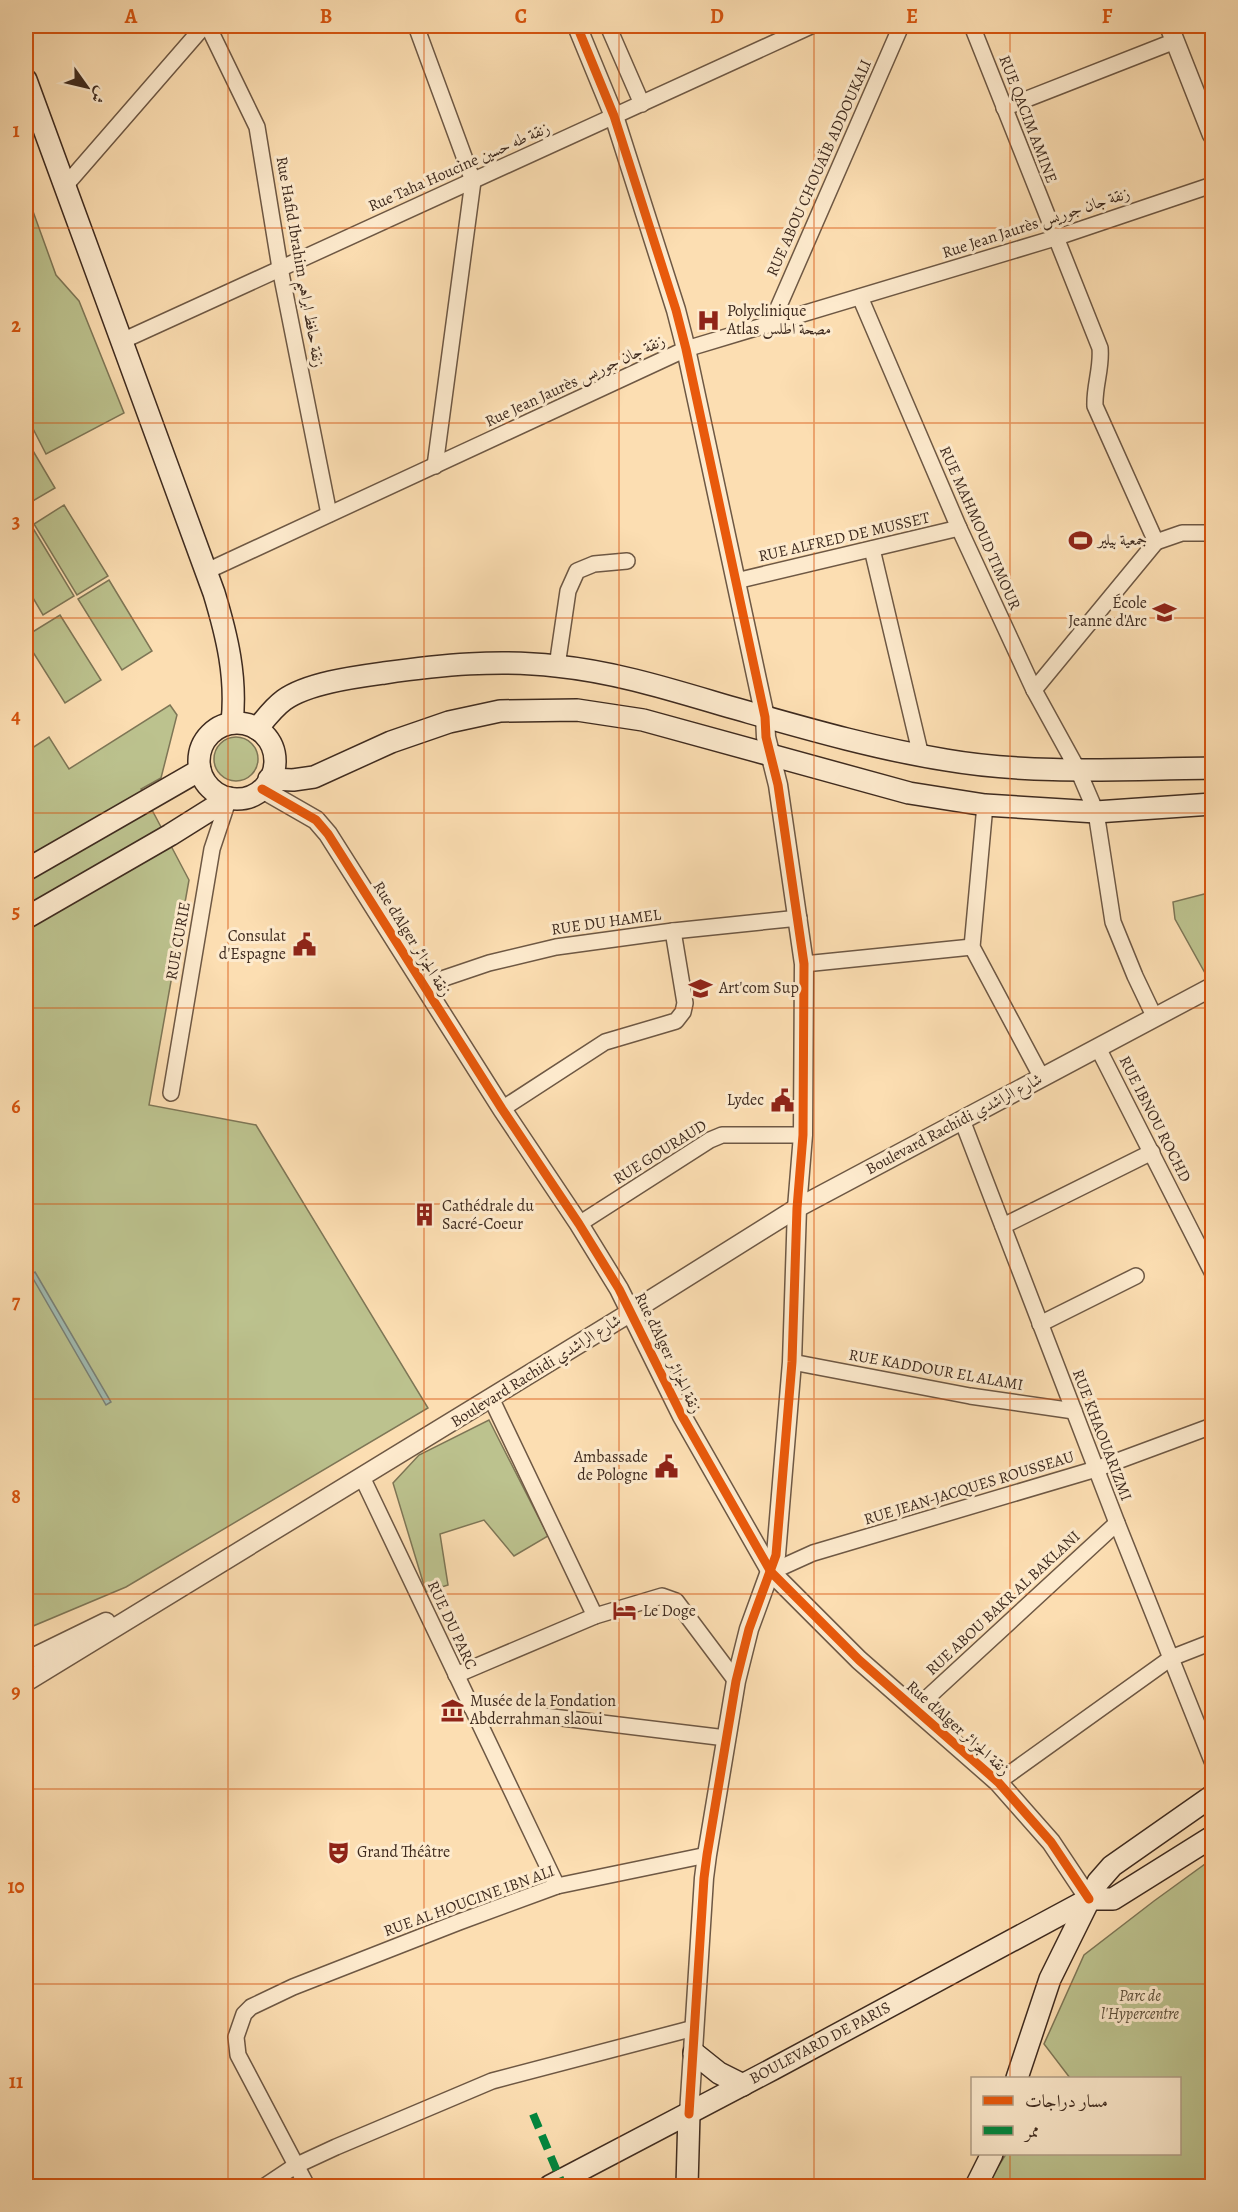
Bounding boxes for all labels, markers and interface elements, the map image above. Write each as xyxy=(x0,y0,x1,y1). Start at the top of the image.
text: A xyxy=(124,3,138,30)
text: B xyxy=(320,3,332,30)
text: C xyxy=(515,3,527,30)
text: D xyxy=(710,3,724,30)
text: E xyxy=(906,3,918,30)
text: F xyxy=(1102,3,1113,30)
street label: RUE QACIM AMINE xyxy=(993,52,1063,186)
street label: RUE ABOU CHOUAÏB ADDOUKALI xyxy=(761,56,877,280)
north arrow xyxy=(57,57,117,117)
text: ش xyxy=(85,82,112,108)
text: 1 xyxy=(12,117,20,144)
street label: Rue Taha Houcine زنقة طه حسين xyxy=(365,117,553,217)
street label: Rue Hafid Ibrahim زنقة حافظ ابراهيم xyxy=(266,155,329,370)
street label: Rue Jean Jaurès زنقة جان جوريس xyxy=(939,182,1133,264)
place label: Polyclinique Atlas مصحة اطلس xyxy=(726,300,831,340)
hospital icon: Polyclinique Atlas مصحة اطلس xyxy=(696,307,722,333)
text: 2 xyxy=(11,312,21,339)
street label: Rue Jean Jaurès زنقة جان جوريس xyxy=(482,330,668,432)
street label: RUE MAHMOUD TIMOUR xyxy=(934,443,1026,614)
street label: RUE ALFRED DE MUSSET xyxy=(756,506,932,567)
text: 3 xyxy=(12,508,20,535)
sports icon: جمعية بيلير xyxy=(1067,527,1093,553)
place label: جمعية بيلير xyxy=(1096,529,1147,551)
place label: École Jeanne d'Arc xyxy=(1068,592,1147,632)
school or university icon: École Jeanne d'Arc xyxy=(1152,599,1178,625)
text: 4 xyxy=(11,703,21,730)
street label: Rue d'Alger زنقة الجزائر xyxy=(368,877,456,1001)
text: 5 xyxy=(12,898,20,925)
street label: RUE CURIE xyxy=(160,900,196,982)
street label: RUE DU HAMEL xyxy=(550,903,663,941)
place label: Consulat d'Espagne xyxy=(219,925,286,965)
public building icon: Consulat d'Espagne xyxy=(291,932,317,958)
school or university icon: Art'com Sup xyxy=(688,975,714,1001)
place label: Art'com Sup xyxy=(718,977,799,999)
street label: RUE IBNOU ROCHD xyxy=(1114,1052,1196,1186)
street label: Boulevard Rachidi شارع الراشدي xyxy=(862,1068,1047,1182)
public building icon: Lydec xyxy=(769,1087,795,1113)
place label: Lydec xyxy=(727,1089,764,1111)
text: 6 xyxy=(11,1093,21,1120)
street label: RUE GOURAUD xyxy=(609,1114,711,1190)
place label: Cathédrale du Sacré-Coeur xyxy=(442,1195,534,1235)
building icon: Cathédrale du Sacré-Coeur xyxy=(411,1202,437,1228)
text: 7 xyxy=(12,1288,21,1315)
street label: Rue d'Alger زنقة الجزائر xyxy=(629,1289,707,1417)
street label: Boulevard Rachidi شارع الراشدي xyxy=(447,1309,626,1434)
street label: RUE KADDOUR EL ALAMI xyxy=(847,1344,1025,1396)
street label: RUE KHAOUARIZMI xyxy=(1067,1366,1137,1504)
street label: RUE JEAN-JACQUES ROUSSEAU xyxy=(861,1445,1077,1530)
place label: Ambassade de Pologne xyxy=(573,1446,648,1486)
public building icon: Ambassade de Pologne xyxy=(653,1453,679,1479)
text: 8 xyxy=(11,1483,21,1510)
street label: RUE ABOU BAKR AL BAKLANI xyxy=(921,1526,1085,1680)
street label: RUE DU PARC xyxy=(422,1577,482,1673)
hotel icon: Le Doge xyxy=(612,1598,638,1624)
place label: Le Doge xyxy=(643,1600,696,1622)
street label: Rue d'Alger زنقة الجزائر xyxy=(902,1676,1014,1780)
text: 9 xyxy=(11,1678,21,1705)
place label: Musée de la Fondation Abderrahman slaoui xyxy=(469,1690,616,1730)
museum icon: Musée de la Fondation Abderrahman slaoui xyxy=(439,1697,465,1723)
theatre icon: Grand Théâtre xyxy=(326,1839,352,1865)
place label: Grand Théâtre xyxy=(357,1841,450,1863)
street label: RUE AL HOUCINE IBN ALI xyxy=(380,1860,558,1942)
text: 10 xyxy=(7,1873,25,1900)
park label: Parc de l'Hypercentre xyxy=(1101,1985,1179,2025)
street label: BOULEVARD DE PARIS xyxy=(745,1996,895,2090)
text: 11 xyxy=(9,2068,23,2095)
legend xyxy=(971,2077,1181,2155)
text: مسار دراجات xyxy=(1025,2089,1108,2113)
text: ممر xyxy=(1023,2119,1039,2143)

